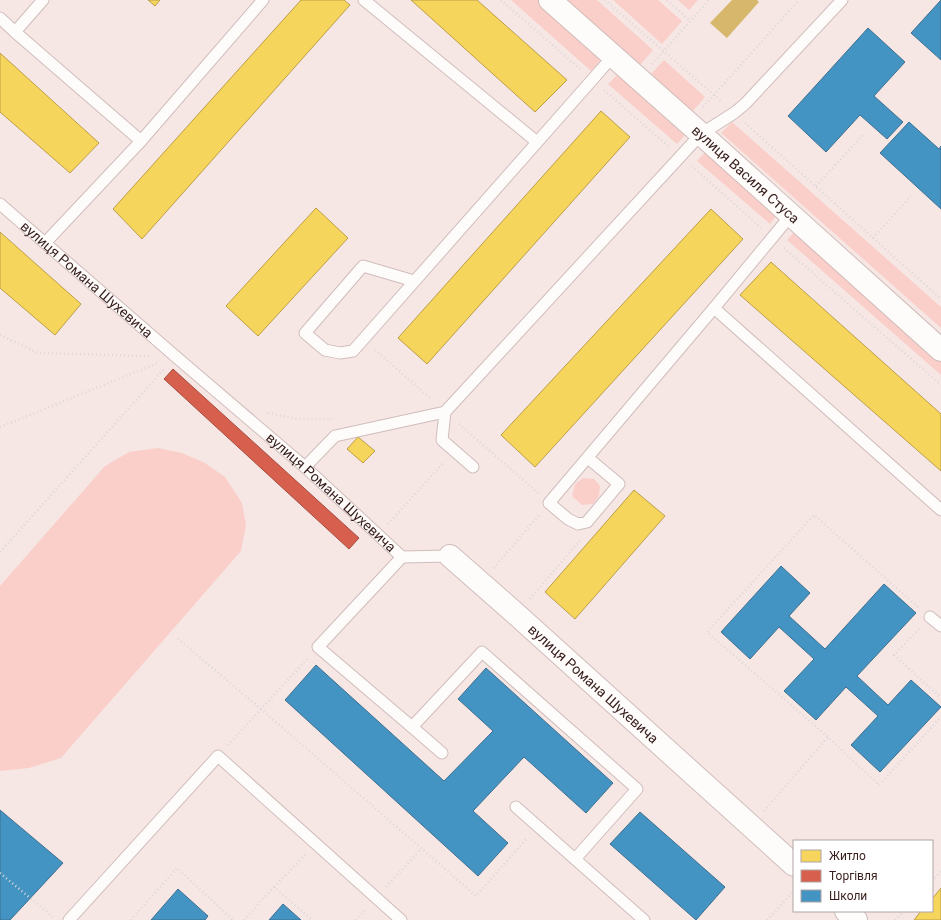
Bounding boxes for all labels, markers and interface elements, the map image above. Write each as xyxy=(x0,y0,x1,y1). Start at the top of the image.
street label: вулиця Василя Стуса xyxy=(689,122,803,226)
street label: вулиця Романа Шухевича xyxy=(18,218,156,341)
street label: вулиця Романа Шухевича xyxy=(263,429,399,555)
street label: вулиця Романа Шухевича xyxy=(525,621,662,746)
legend xyxy=(793,840,933,912)
text: Житло xyxy=(829,849,866,863)
text: Торгівля xyxy=(829,869,878,883)
text: Школи xyxy=(829,889,867,903)

